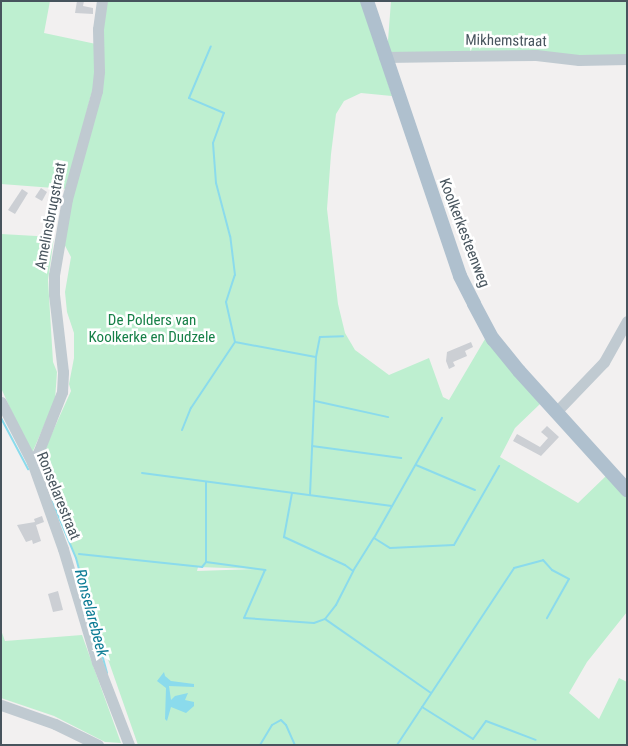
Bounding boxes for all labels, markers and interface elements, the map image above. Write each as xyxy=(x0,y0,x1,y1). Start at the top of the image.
street label: Mikhemstraat xyxy=(465,31,547,51)
street label: Amelinsbrugstraat xyxy=(32,161,70,271)
street label: Koolkerkesteenweg xyxy=(435,176,493,290)
park label: De Polders van Koolkerke en Dudzele xyxy=(89,311,215,346)
street label: Ronselarestraat xyxy=(32,449,84,543)
water label: Ronselarebeek xyxy=(70,567,112,659)

